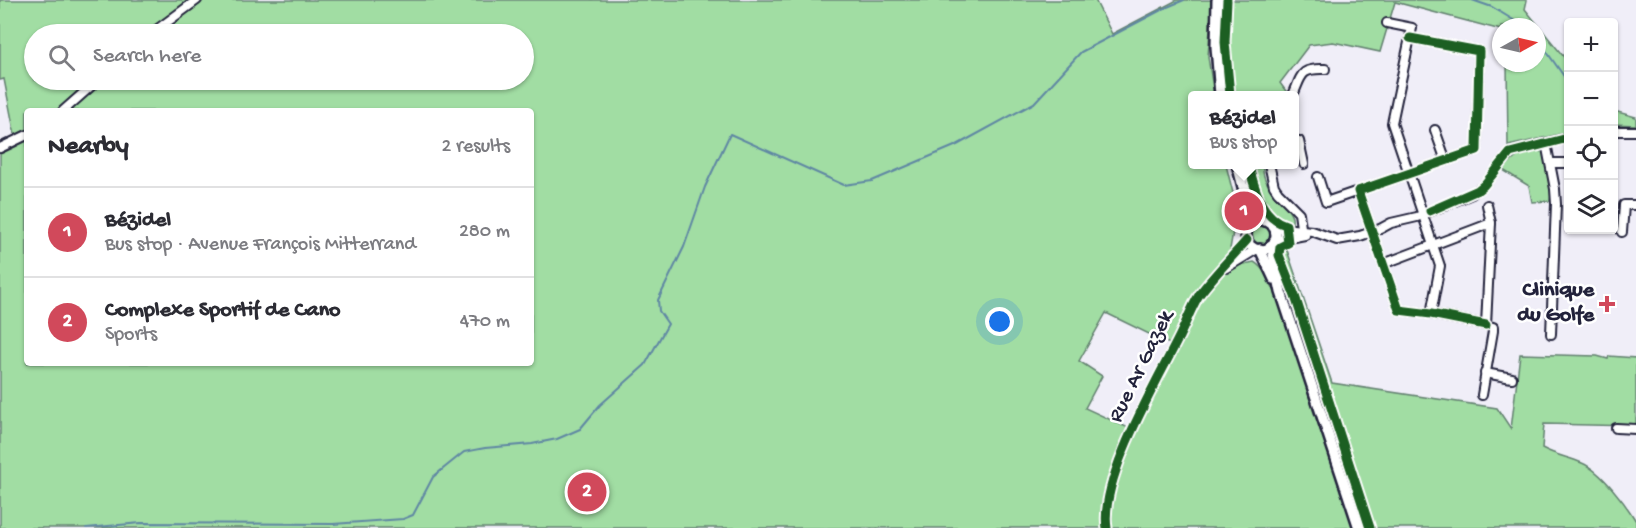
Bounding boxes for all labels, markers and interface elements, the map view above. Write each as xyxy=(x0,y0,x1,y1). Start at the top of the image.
north arrow xyxy=(1492,18,1546,72)
map controls xyxy=(1564,18,1618,234)
button: + xyxy=(1564,18,1618,72)
search box xyxy=(24,24,534,90)
icon: search xyxy=(45,41,78,74)
text: Search here xyxy=(93,44,201,70)
button: − xyxy=(1564,72,1618,126)
popup xyxy=(1188,91,1299,169)
text: Bézidel xyxy=(1210,106,1276,132)
button: locate xyxy=(1564,126,1618,180)
text: Nearby xyxy=(48,132,129,163)
text: Bus stop xyxy=(1210,132,1277,155)
text: 2 results xyxy=(441,136,510,159)
button: layers xyxy=(1564,180,1618,234)
pin: 1 xyxy=(1224,188,1264,234)
text: Bézidel xyxy=(105,208,171,234)
text: 1 xyxy=(63,221,72,244)
text: 280 m xyxy=(459,221,510,244)
text: Bus stop · Avenue François Mitterrand xyxy=(105,234,416,257)
place label: Clinique du Golfe xyxy=(1517,278,1595,329)
marker: Clinique du Golfe xyxy=(1598,295,1616,313)
text: Complexe Sportif de Cano xyxy=(105,298,341,324)
street label: Rue Ar Gazek xyxy=(1104,305,1181,427)
your location xyxy=(985,307,1014,336)
text: 2 xyxy=(63,311,72,334)
text: 470 m xyxy=(460,311,510,334)
text: Sports xyxy=(105,324,157,347)
pin: 2 xyxy=(568,470,606,514)

